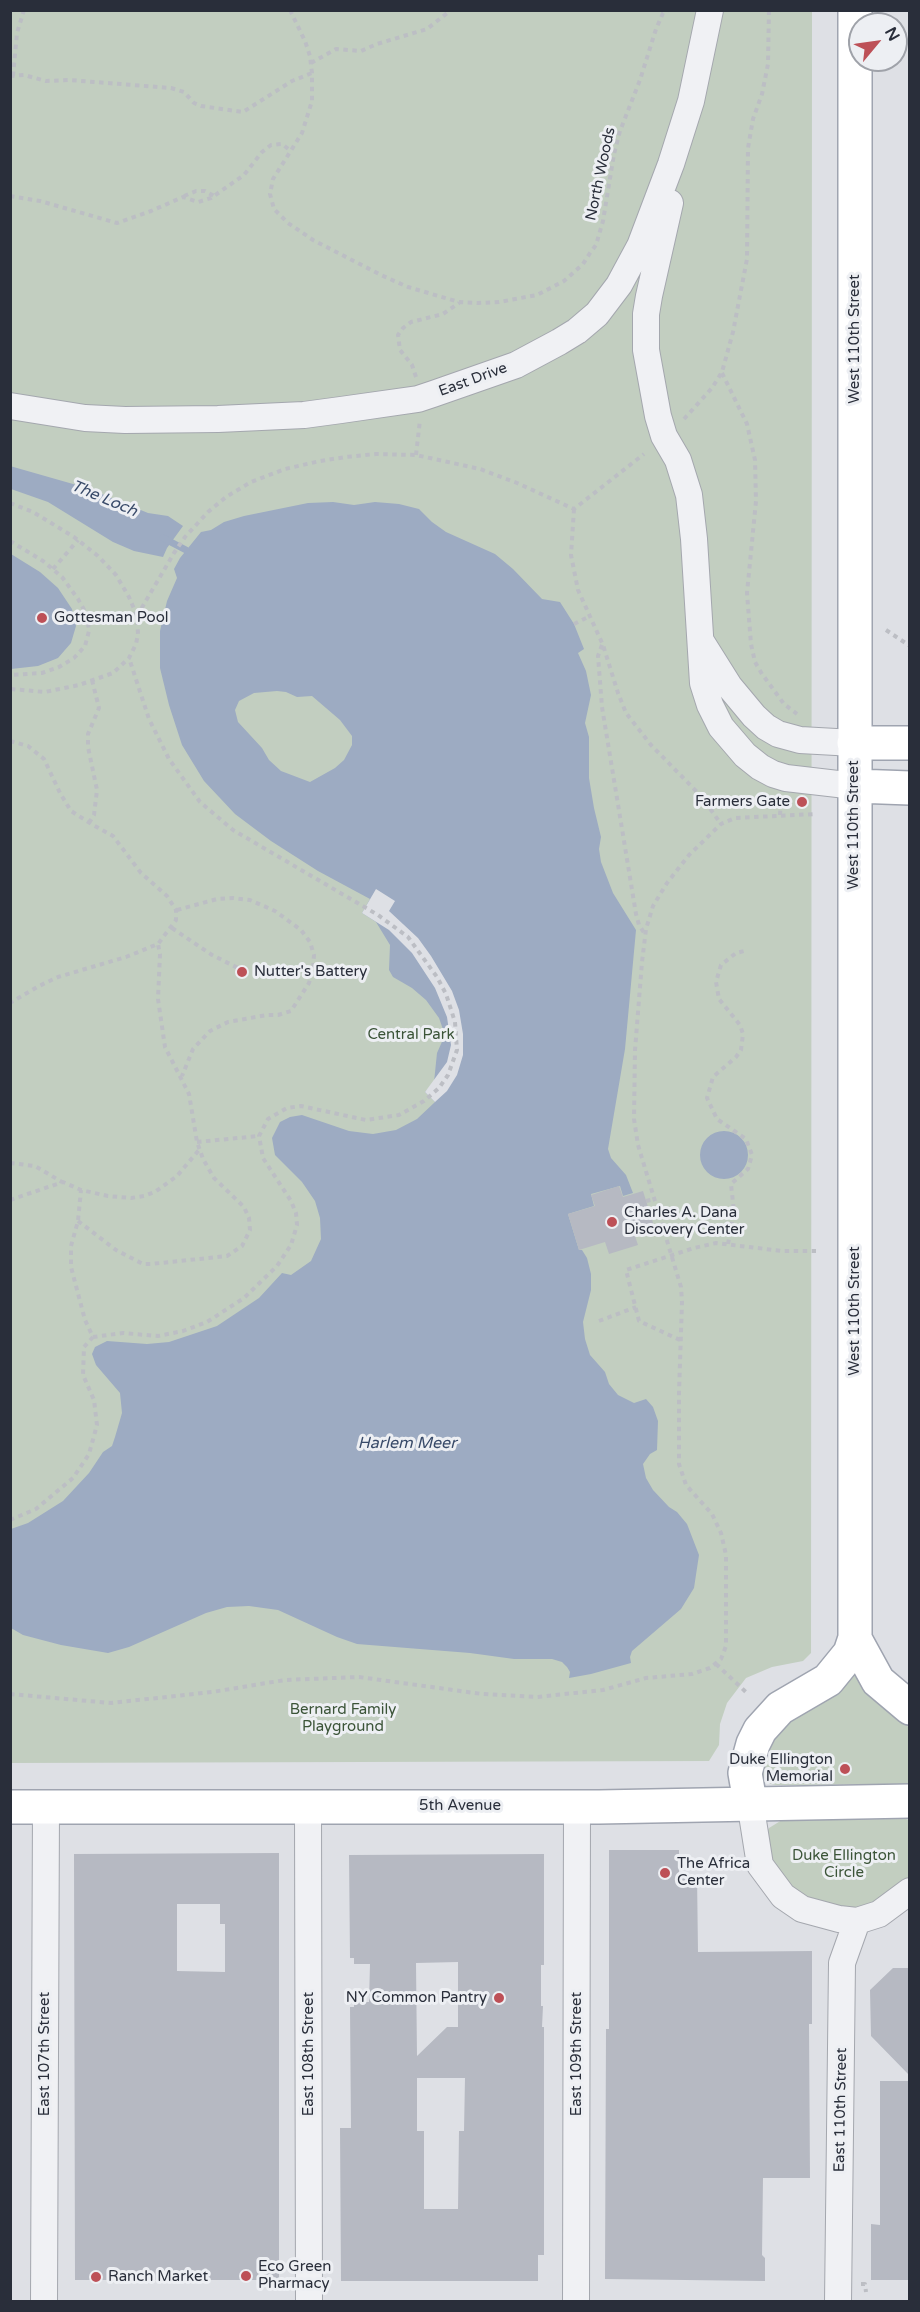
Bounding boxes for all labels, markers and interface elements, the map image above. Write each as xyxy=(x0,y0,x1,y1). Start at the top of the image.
north arrow xyxy=(848,12,908,72)
text: N xyxy=(880,24,904,45)
street label: North Woods xyxy=(582,126,620,222)
street label: West 110th Street xyxy=(846,274,864,404)
street label: East Drive xyxy=(436,359,510,401)
water label: The Loch xyxy=(68,477,140,521)
place label: Gottesman Pool xyxy=(54,609,169,627)
marker: Gottesman Pool xyxy=(35,611,49,625)
street label: West 110th Street xyxy=(845,760,863,890)
place label: Farmers Gate xyxy=(695,793,790,811)
marker: Farmers Gate xyxy=(795,795,809,809)
place label: Nutter's Battery xyxy=(254,963,367,981)
marker: Nutter's Battery xyxy=(235,965,249,979)
park label: Central Park xyxy=(367,1026,455,1044)
place label: Charles A. Dana Discovery Center xyxy=(624,1204,745,1239)
marker: Charles A. Dana Discovery Center xyxy=(605,1215,619,1229)
street label: West 110th Street xyxy=(846,1246,864,1376)
water label: Harlem Meer xyxy=(358,1434,456,1454)
park label: Bernard Family Playground xyxy=(290,1701,396,1736)
place label: Duke Ellington Memorial xyxy=(729,1751,833,1786)
marker: Duke Ellington Memorial xyxy=(838,1762,852,1776)
street label: 5th Avenue xyxy=(419,1797,501,1815)
park label: Duke Ellington Circle xyxy=(792,1847,896,1882)
place label: The Africa Center xyxy=(677,1855,750,1890)
marker: The Africa Center xyxy=(658,1866,672,1880)
place label: NY Common Pantry xyxy=(346,1989,487,2007)
marker: NY Common Pantry xyxy=(492,1991,506,2005)
street label: East 107th Street xyxy=(36,1992,54,2116)
street label: East 108th Street xyxy=(300,1992,318,2116)
street label: East 109th Street xyxy=(568,1992,586,2116)
street label: East 110th Street xyxy=(831,2048,851,2172)
place label: Eco Green Pharmacy xyxy=(258,2258,331,2293)
place label: Ranch Market xyxy=(108,2268,208,2286)
marker: Eco Green Pharmacy xyxy=(239,2269,253,2283)
marker: Ranch Market xyxy=(89,2270,103,2284)

